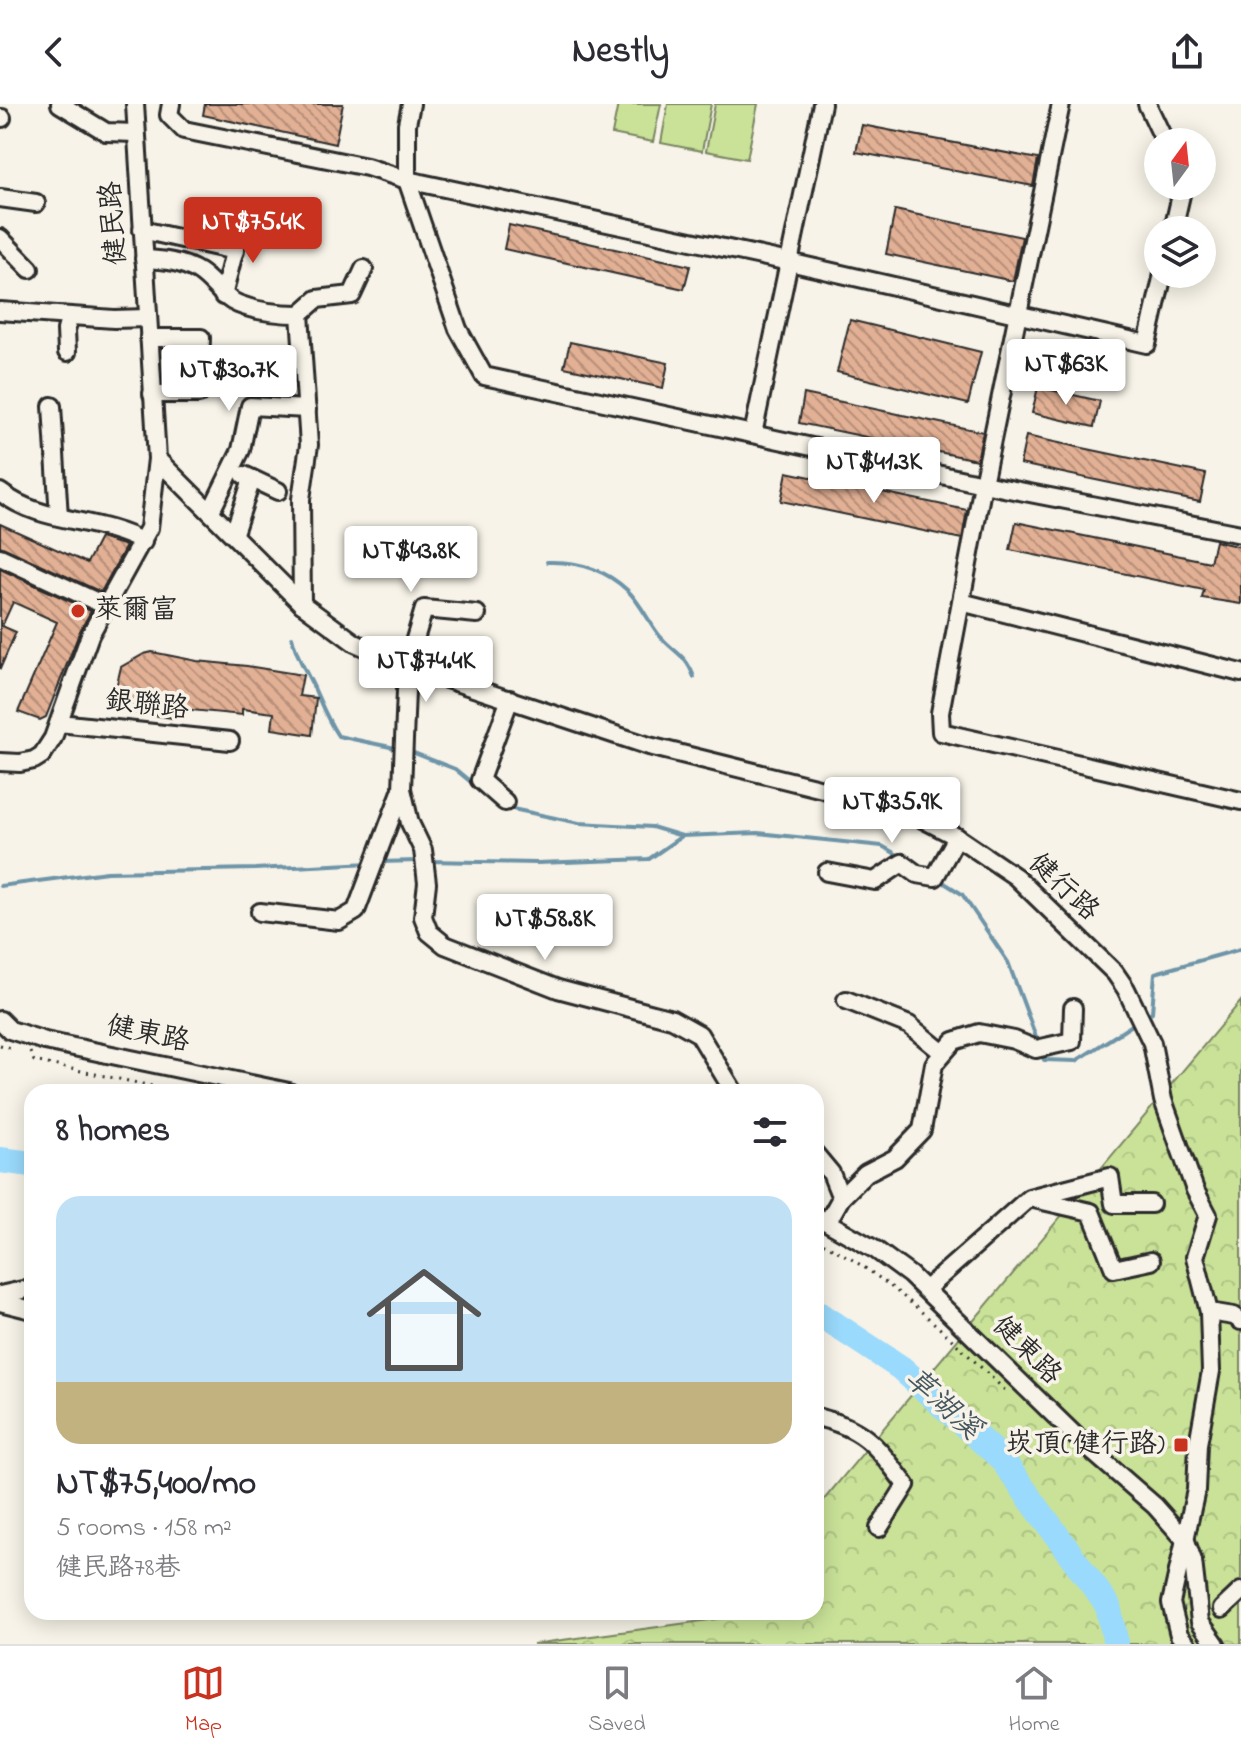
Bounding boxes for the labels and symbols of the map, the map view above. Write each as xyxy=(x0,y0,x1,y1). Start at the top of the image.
north arrow xyxy=(1144,128,1216,200)
street label: 健民路 xyxy=(92,180,138,266)
pin: NT$75.4K xyxy=(170,197,336,265)
pin: NT$63K xyxy=(1001,339,1131,407)
pin: NT$30.7K xyxy=(146,345,312,413)
pin: NT$41.3K xyxy=(791,437,957,505)
pin: NT$43.8K xyxy=(328,526,494,594)
place label: 萊爾富 xyxy=(94,591,178,632)
marker: 萊爾富 xyxy=(69,602,87,620)
pin: NT$74.4K xyxy=(343,636,509,704)
street label: 銀聯路 xyxy=(103,681,191,731)
pin: NT$35.9K xyxy=(809,777,975,845)
street label: 健行路 xyxy=(1018,844,1108,932)
pin: NT$58.8K xyxy=(462,894,628,962)
street label: 健東路 xyxy=(103,1006,193,1064)
street label: 健東路 xyxy=(982,1307,1070,1395)
water label: 草湖溪 xyxy=(894,1359,992,1453)
place label: 崁頂(健行路) xyxy=(1005,1425,1165,1466)
marker: 崁頂(健行路) xyxy=(1172,1436,1190,1454)

